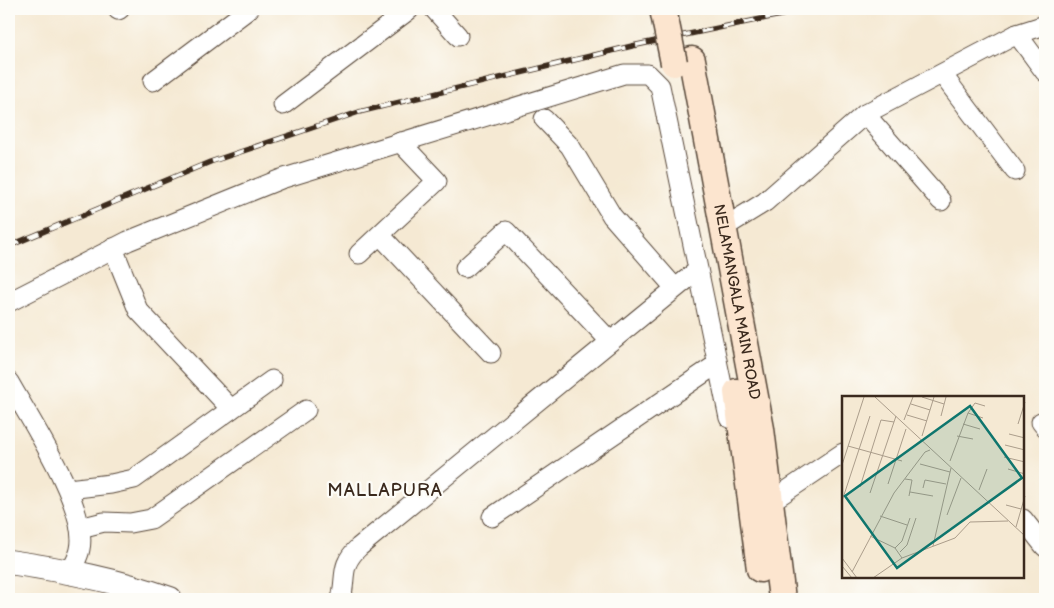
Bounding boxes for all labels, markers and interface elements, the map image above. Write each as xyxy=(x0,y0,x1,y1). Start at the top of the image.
street label: NELAMANGALA MAIN ROAD xyxy=(710,203,765,401)
inset map xyxy=(842,396,1024,578)
district label: MALLAPURA xyxy=(327,480,443,501)

